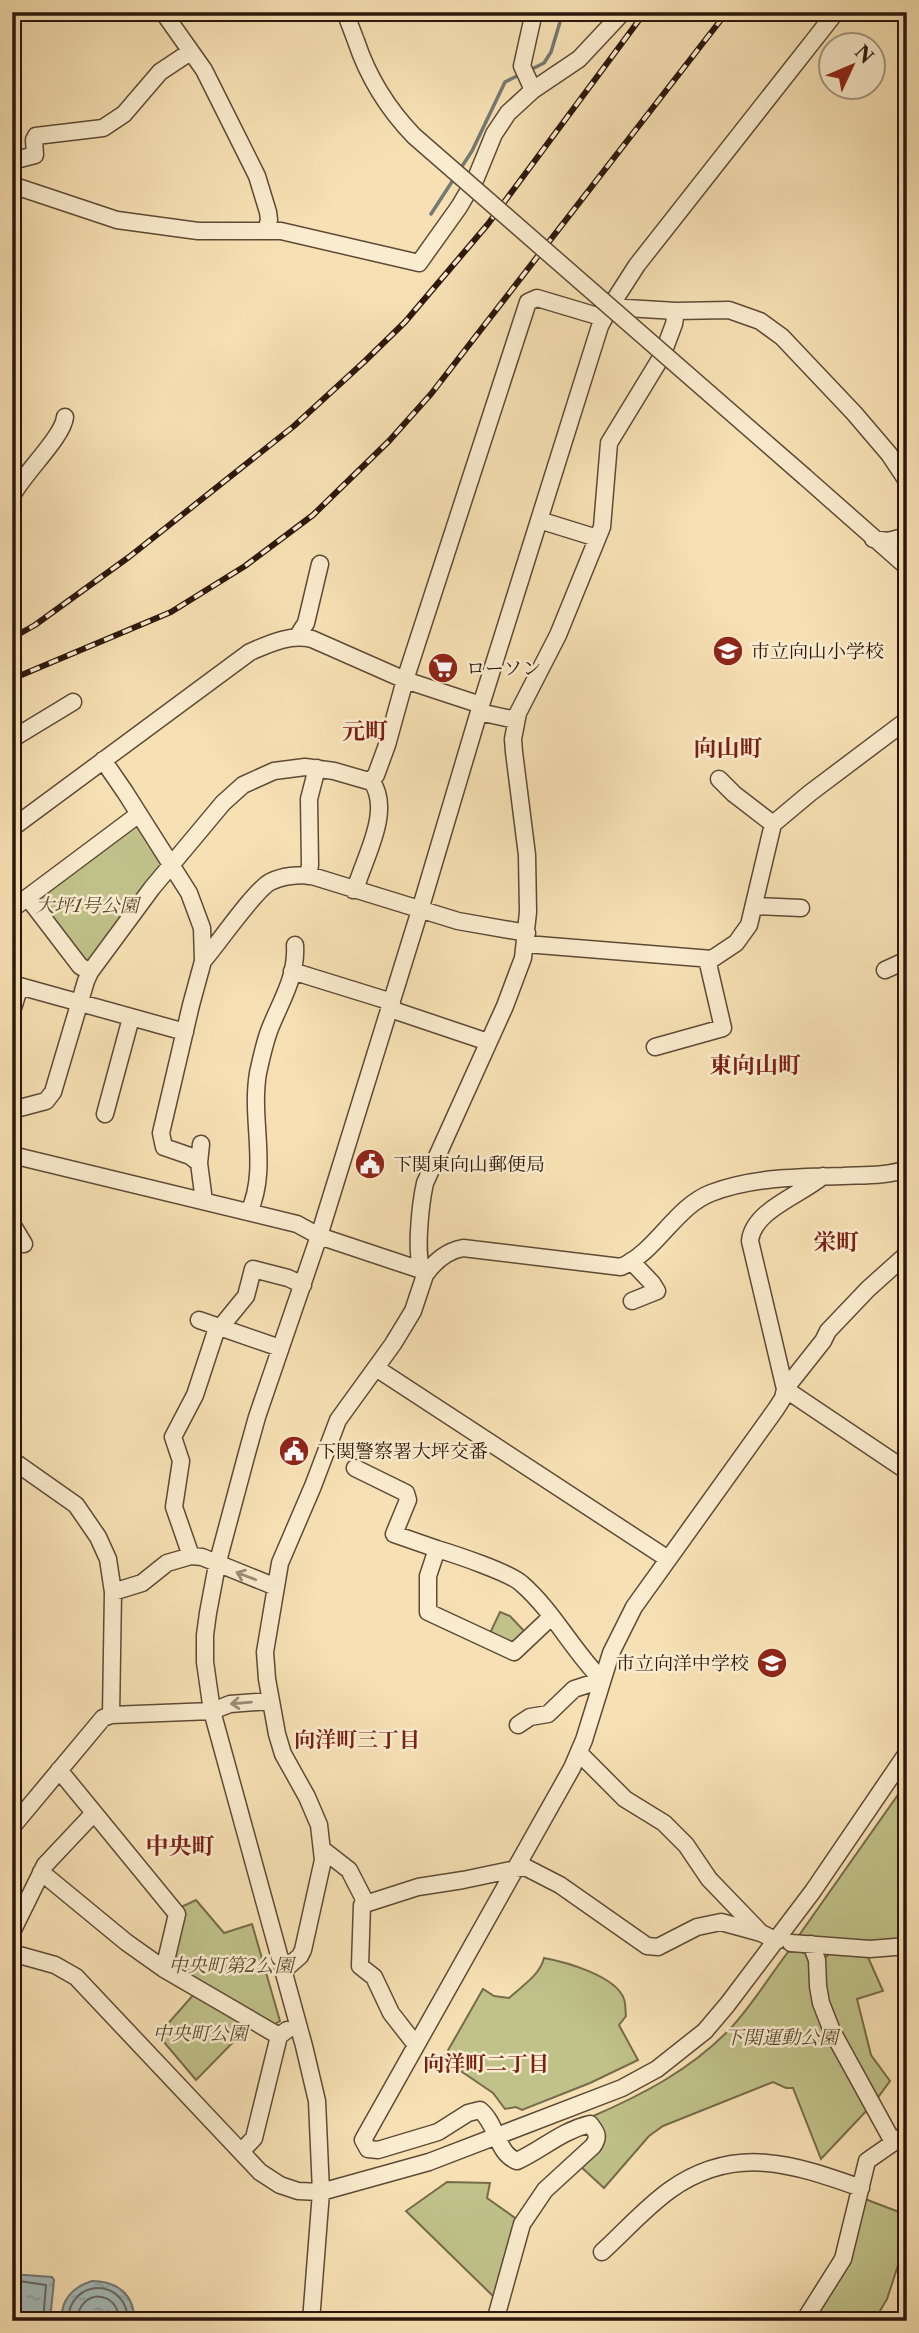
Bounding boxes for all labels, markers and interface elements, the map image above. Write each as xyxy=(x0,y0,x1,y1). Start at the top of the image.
north arrow xyxy=(818,32,888,102)
text: N xyxy=(850,41,878,68)
school or university icon: 市立向山小学校 xyxy=(711,634,745,668)
place label: 市立向山小学校 xyxy=(751,640,884,663)
supermarket icon: ローソン xyxy=(426,651,460,685)
place label: ローソン xyxy=(466,657,541,680)
district label: 元町 xyxy=(342,717,388,745)
district label: 向山町 xyxy=(694,734,763,762)
park label: 大坪1号公園 xyxy=(35,894,142,917)
district label: 東向山町 xyxy=(709,1051,801,1079)
public building icon: 下関東向山郵便局 xyxy=(353,1147,387,1181)
place label: 下関東向山郵便局 xyxy=(393,1153,545,1176)
district label: 栄町 xyxy=(813,1228,859,1256)
public building icon: 下関警察署大坪交番 xyxy=(277,1434,311,1468)
place label: 下関警察署大坪交番 xyxy=(317,1440,488,1463)
one-way arrow xyxy=(236,1569,258,1582)
school or university icon: 市立向洋中学校 xyxy=(755,1646,789,1680)
place label: 市立向洋中学校 xyxy=(616,1652,749,1675)
one-way arrow xyxy=(230,1697,252,1710)
district label: 向洋町三丁目 xyxy=(294,1727,420,1752)
district label: 中央町 xyxy=(146,1832,215,1860)
park label: 中央町第2公園 xyxy=(168,1954,297,1977)
park label: 中央町公園 xyxy=(152,2022,250,2045)
park label: 下関運動公園 xyxy=(724,2026,841,2049)
district label: 向洋町二丁目 xyxy=(423,2051,549,2076)

